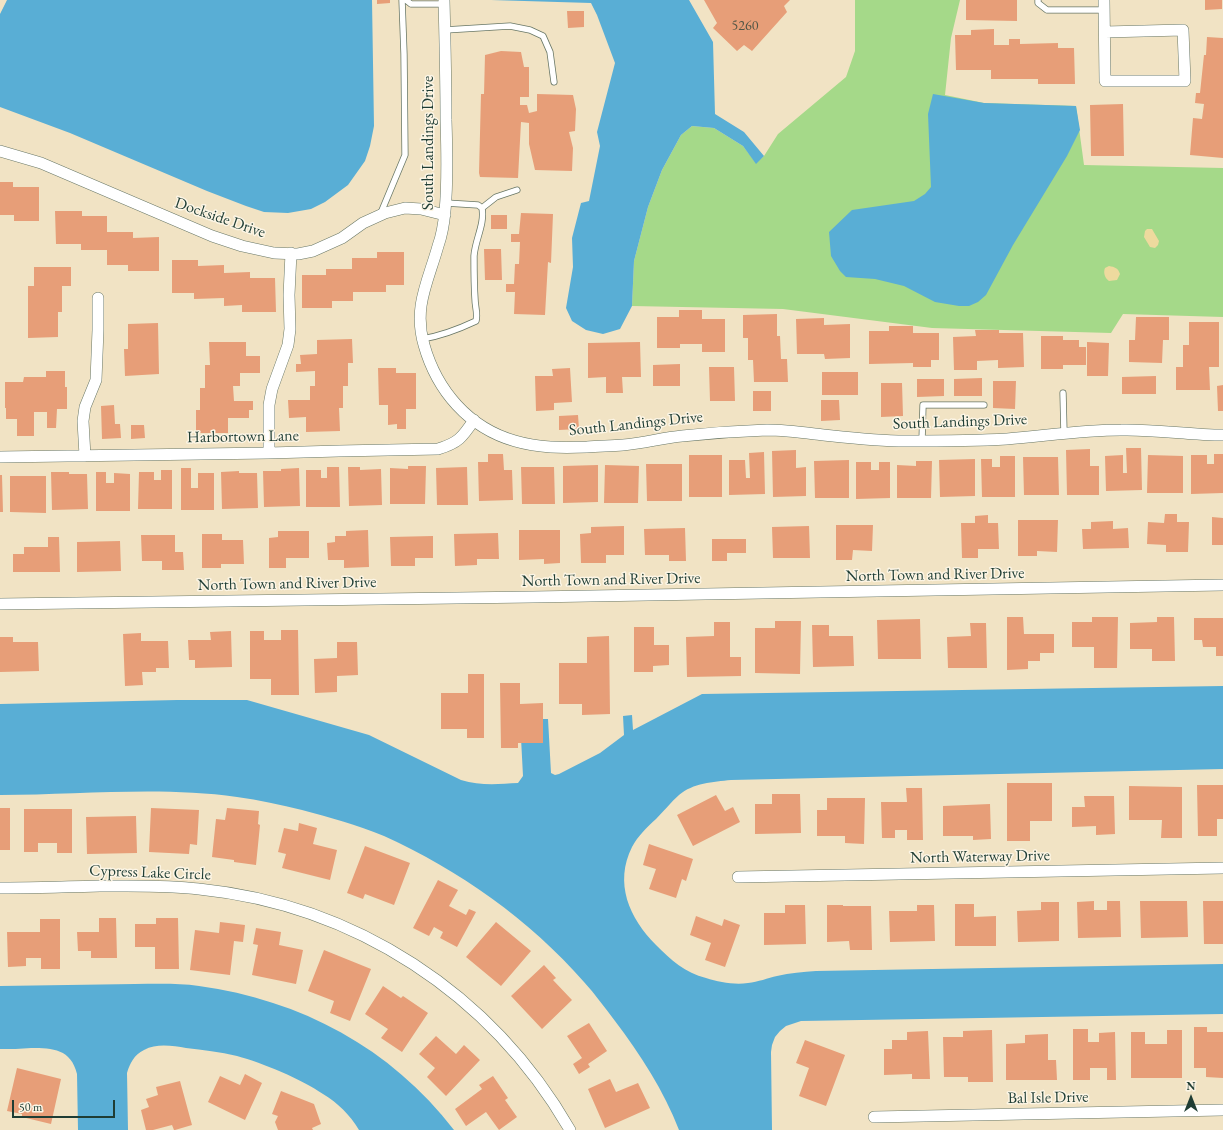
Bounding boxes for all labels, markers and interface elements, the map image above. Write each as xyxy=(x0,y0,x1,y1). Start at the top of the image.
house number: 5260 xyxy=(732,18,758,34)
street label: South Landings Drive xyxy=(419,76,439,210)
street label: Dockside Drive xyxy=(172,193,268,243)
street label: South Landings Drive xyxy=(568,407,704,441)
street label: South Landings Drive xyxy=(893,410,1027,434)
street label: Harbortown Lane xyxy=(187,426,299,448)
street label: North Town and River Drive xyxy=(845,564,1025,586)
street label: North Town and River Drive xyxy=(521,569,701,591)
street label: North Town and River Drive xyxy=(197,573,377,595)
street label: North Waterway Drive xyxy=(910,846,1050,868)
street label: Cypress Lake Circle xyxy=(89,861,211,885)
north arrow xyxy=(1171,1078,1211,1118)
text: N xyxy=(1187,1079,1195,1093)
street label: Bal Isle Drive xyxy=(1007,1088,1089,1108)
scale bar xyxy=(14,1092,117,1118)
text: 50 m xyxy=(19,1099,42,1115)

